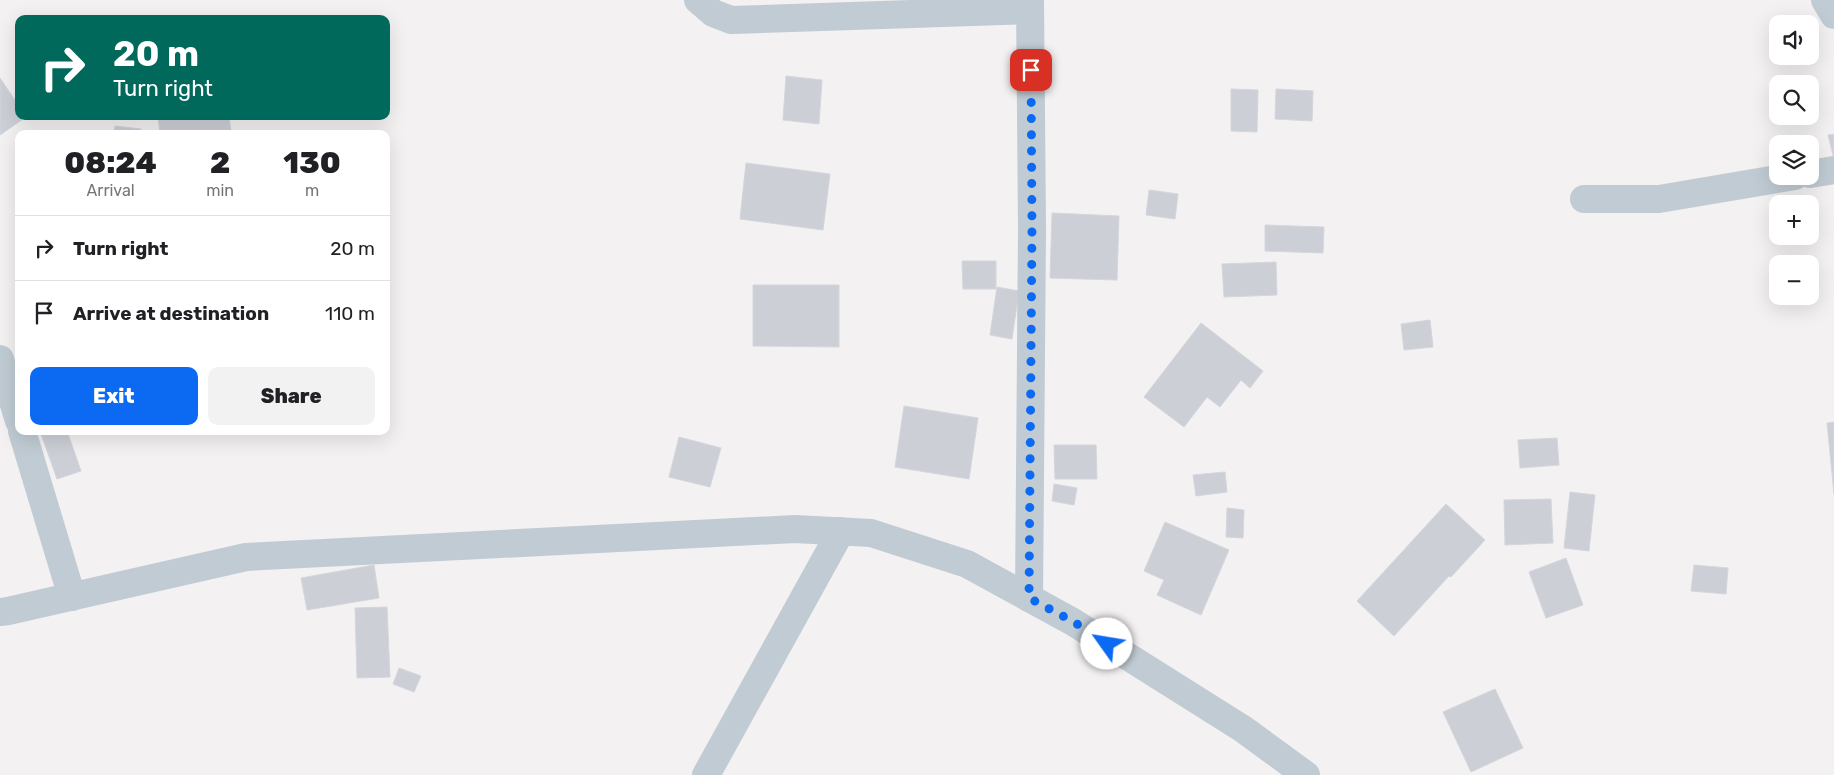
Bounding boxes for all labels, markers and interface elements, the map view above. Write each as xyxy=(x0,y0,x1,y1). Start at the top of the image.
map controls xyxy=(1769,15,1819,305)
button: sound xyxy=(1769,15,1819,65)
text: 20 m xyxy=(113,33,199,75)
icon: right xyxy=(30,35,95,100)
pin xyxy=(1010,49,1052,91)
icon: arrive xyxy=(1017,56,1045,84)
text: Turn right xyxy=(113,75,213,102)
button: search xyxy=(1769,75,1819,125)
button: layers xyxy=(1769,135,1819,185)
text: 08:24 xyxy=(64,145,157,181)
text: 2 xyxy=(210,145,230,181)
text: 130 xyxy=(283,145,341,181)
text: Arrival xyxy=(87,181,135,200)
text: min xyxy=(206,181,234,200)
text: m xyxy=(305,181,319,200)
button: + xyxy=(1769,195,1819,245)
icon: right xyxy=(30,234,58,262)
text: Turn right xyxy=(73,237,168,260)
text: 20 m xyxy=(330,237,375,260)
button: − xyxy=(1769,255,1819,305)
icon: arrive xyxy=(30,299,58,327)
text: Arrive at destination xyxy=(73,302,269,325)
text: 110 m xyxy=(325,302,375,325)
button: Exit xyxy=(30,367,198,425)
button: Share xyxy=(208,367,375,425)
position arrow xyxy=(1080,617,1132,669)

